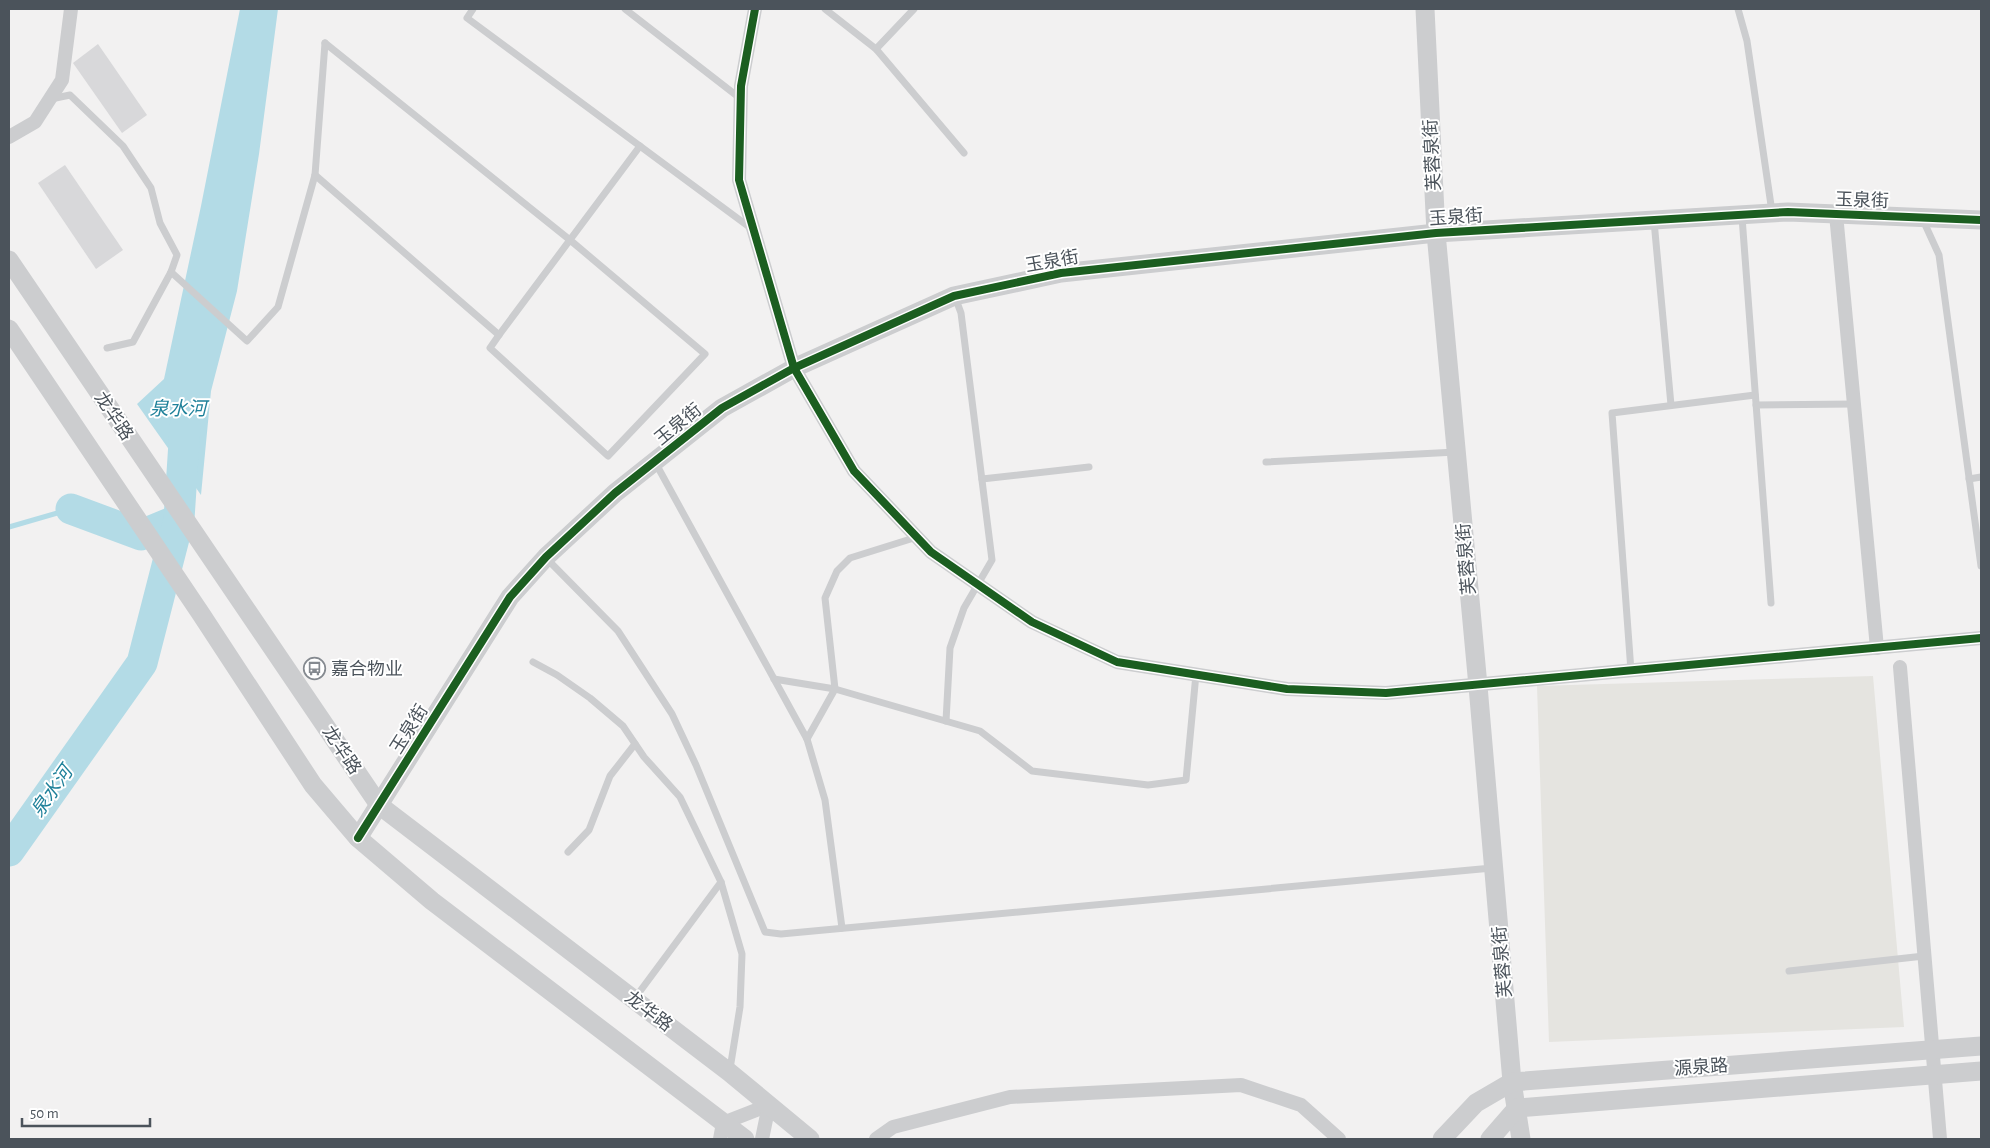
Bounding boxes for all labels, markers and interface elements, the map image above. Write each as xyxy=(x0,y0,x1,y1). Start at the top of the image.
street label: 芙蓉泉街 xyxy=(1420,119,1444,191)
street label: 玉泉街 xyxy=(1835,189,1889,211)
street label: 玉泉街 xyxy=(1428,205,1484,229)
street label: 玉泉街 xyxy=(1024,246,1080,276)
street label: 龙华路 xyxy=(91,388,137,444)
water label: 泉水河 xyxy=(149,398,210,419)
street label: 玉泉街 xyxy=(651,399,705,449)
street label: 芙蓉泉街 xyxy=(1453,522,1479,596)
bus stop icon: 嘉合物业 xyxy=(303,657,327,681)
place label: 嘉合物业 xyxy=(331,659,403,679)
street label: 玉泉街 xyxy=(386,701,432,757)
street label: 龙华路 xyxy=(319,722,365,778)
water label: 泉水河 xyxy=(26,759,79,821)
street label: 芙蓉泉街 xyxy=(1489,925,1515,999)
street label: 龙华路 xyxy=(621,987,677,1035)
street label: 源泉路 xyxy=(1673,1055,1729,1079)
scale bar xyxy=(22,1096,150,1128)
text: 50 m xyxy=(30,1106,59,1121)

